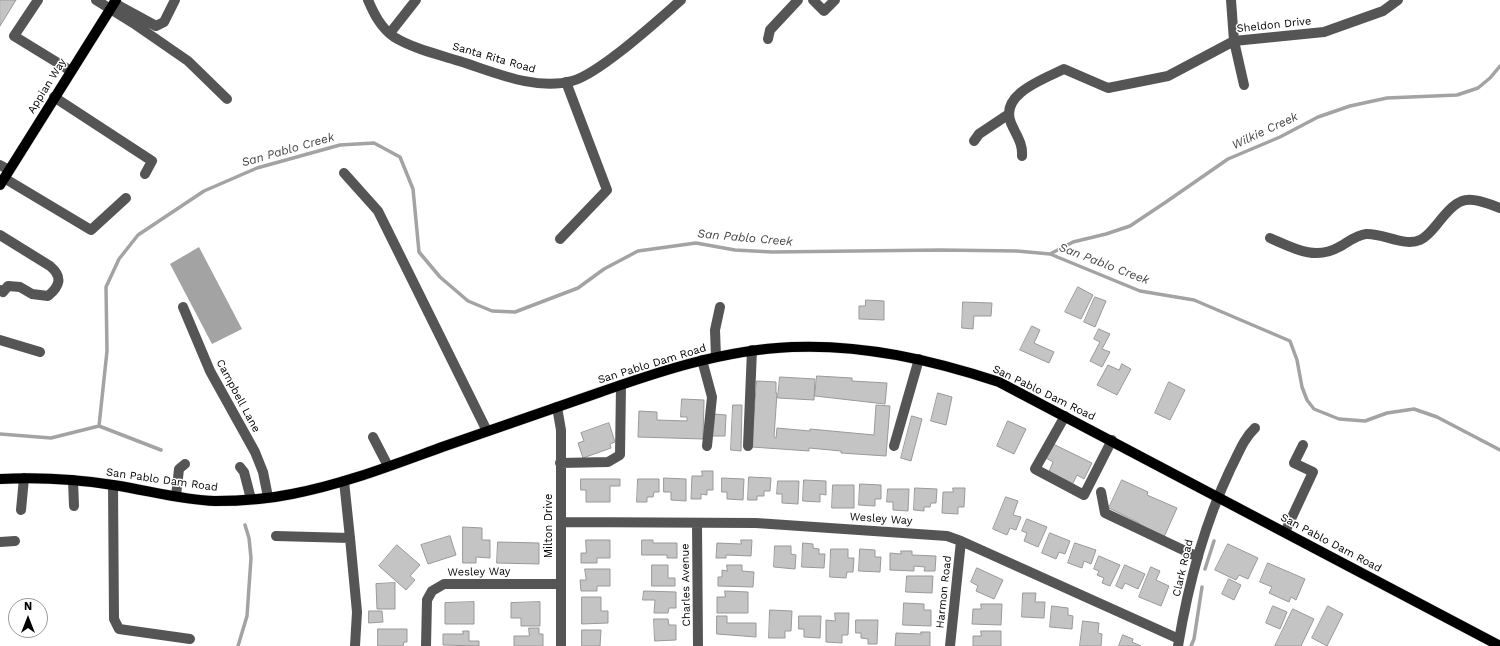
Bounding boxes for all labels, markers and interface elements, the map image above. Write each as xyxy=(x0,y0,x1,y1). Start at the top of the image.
street label: Sheldon Drive xyxy=(1236,15,1312,35)
street label: Santa Rita Road xyxy=(451,40,537,76)
street label: Appian Way xyxy=(25,56,69,116)
water label: Wilkie Creek xyxy=(1230,109,1300,153)
water label: San Pablo Creek xyxy=(240,130,336,170)
water label: San Pablo Creek xyxy=(697,227,793,249)
water label: San Pablo Creek xyxy=(1057,240,1151,288)
street label: San Pablo Dam Road xyxy=(596,341,708,387)
street label: Campbell Lane xyxy=(213,357,263,435)
street label: San Pablo Dam Road xyxy=(991,362,1097,424)
street label: San Pablo Dam Road xyxy=(105,466,219,494)
street label: Milton Drive xyxy=(542,494,556,558)
street label: Wesley Way xyxy=(849,510,913,528)
street label: San Pablo Dam Road xyxy=(1278,511,1384,575)
street label: Clark Road xyxy=(1170,538,1196,598)
street label: Charles Avenue xyxy=(679,543,693,627)
street label: Harmon Road xyxy=(934,555,954,629)
street label: Wesley Way xyxy=(447,565,511,579)
north arrow xyxy=(8,598,48,638)
text: N xyxy=(24,600,32,613)

